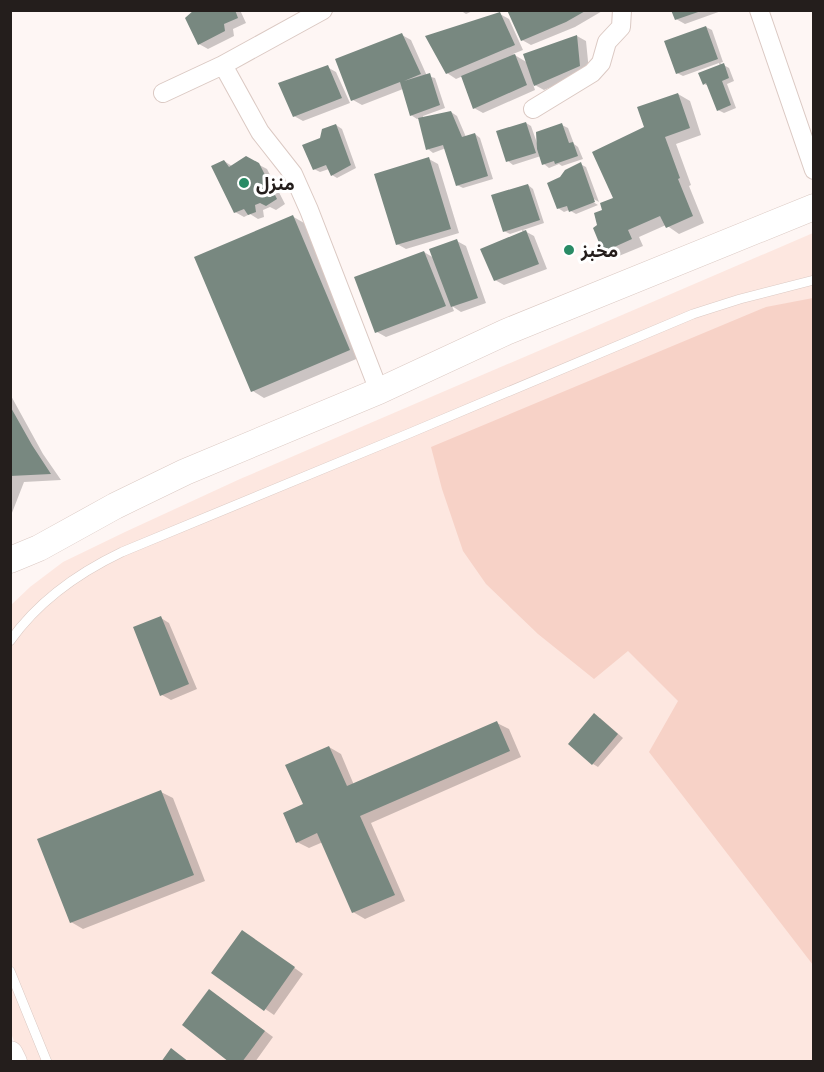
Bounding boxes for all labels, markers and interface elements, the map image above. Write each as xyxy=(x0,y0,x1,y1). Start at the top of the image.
place label: منزل xyxy=(256,172,295,195)
marker: منزل xyxy=(237,176,251,190)
place label: مخبز xyxy=(580,239,618,262)
marker: مخبز xyxy=(562,243,576,257)

